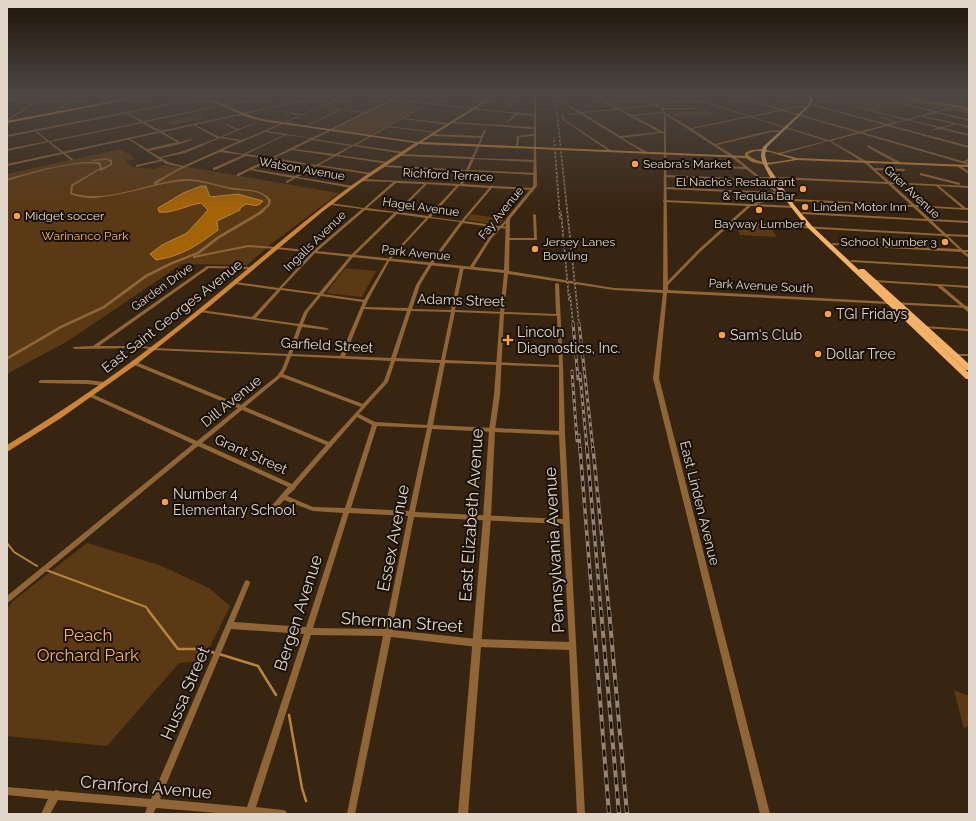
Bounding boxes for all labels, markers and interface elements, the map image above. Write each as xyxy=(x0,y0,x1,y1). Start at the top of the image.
street label: Watson Avenue xyxy=(258,155,346,183)
place label: Seabra's Market xyxy=(643,157,731,171)
marker: Seabra's Market xyxy=(630,159,640,169)
street label: Grier Avenue xyxy=(881,163,943,221)
street label: Richford Terrace xyxy=(402,166,494,184)
place label: El Nacho’s Restaurant & Tequila Bar xyxy=(676,175,796,203)
street label: Fay Avenue xyxy=(476,184,526,242)
marker: El Nacho’s Restaurant & Tequila Bar xyxy=(798,184,808,194)
street label: Hagel Avenue xyxy=(382,195,460,219)
place label: Linden Motor Inn xyxy=(813,200,907,214)
marker: Linden Motor Inn xyxy=(800,202,810,212)
marker: Bayway Lumber xyxy=(754,205,764,215)
street label: Ingalls Avenue xyxy=(281,208,349,274)
place label: Midget soccer xyxy=(25,209,105,223)
marker: Midget soccer xyxy=(12,211,22,221)
place label: Bayway Lumber xyxy=(714,217,805,231)
park label: Warinanco Park xyxy=(41,229,129,243)
place label: Jersey Lanes Bowling xyxy=(543,235,615,263)
place label: School Number 3 xyxy=(841,235,937,249)
marker: School Number 3 xyxy=(940,237,950,247)
street label: Park Avenue xyxy=(381,242,451,264)
marker: Jersey Lanes Bowling xyxy=(530,244,540,254)
street label: East Saint Georges Avenue xyxy=(99,256,245,376)
street label: Garden Drive xyxy=(129,260,195,314)
street label: Park Avenue South xyxy=(708,276,814,296)
street label: Adams Street xyxy=(417,290,505,310)
place label: TGI Fridays xyxy=(836,306,907,322)
marker: TGI Fridays xyxy=(823,309,833,319)
place label: Lincoln Diagnostics, Inc. xyxy=(517,324,620,356)
place label: Sam's Club xyxy=(730,327,803,343)
marker: Sam's Club xyxy=(717,330,727,340)
marker: Lincoln Diagnostics, Inc. xyxy=(502,334,514,346)
street label: Garfield Street xyxy=(280,335,374,355)
place label: Dollar Tree xyxy=(826,346,896,362)
marker: Dollar Tree xyxy=(813,349,823,359)
street label: Dill Avenue xyxy=(198,372,264,430)
street label: East Elizabeth Avenue xyxy=(455,428,487,602)
street label: Grant Street xyxy=(212,431,290,477)
street label: East Linden Avenue xyxy=(677,439,723,567)
street label: Pennsylvania Avenue xyxy=(540,466,568,634)
street label: Essex Avenue xyxy=(373,483,413,593)
place label: Number 4 Elementary School xyxy=(173,486,296,518)
marker: Number 4 Elementary School xyxy=(160,497,170,507)
street label: Bergen Avenue xyxy=(270,552,326,674)
street label: Sherman Street xyxy=(340,608,464,636)
park label: Peach Orchard Park xyxy=(37,625,139,665)
street label: Hussa Street xyxy=(156,643,214,743)
street label: Cranford Avenue xyxy=(79,771,213,803)

